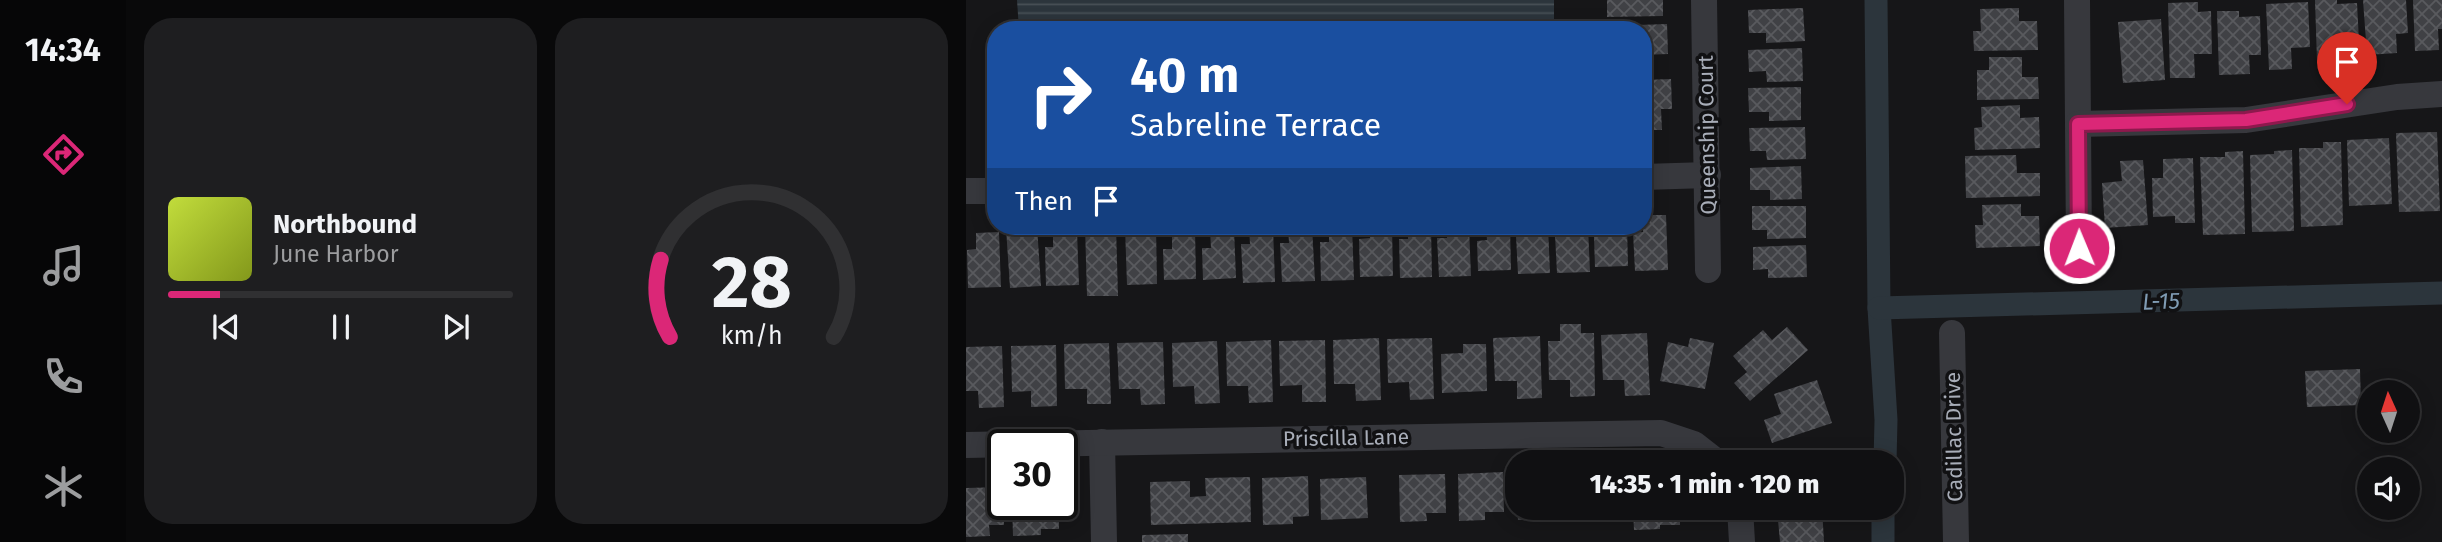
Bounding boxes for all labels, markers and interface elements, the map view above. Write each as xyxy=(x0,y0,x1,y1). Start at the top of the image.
text: 14:34 xyxy=(25,31,101,69)
pin xyxy=(2317,32,2377,104)
icon: arrive xyxy=(2328,43,2366,81)
text: 40 m xyxy=(1130,46,1239,105)
icon: right xyxy=(1015,49,1106,140)
street label: Queenship Court xyxy=(1693,55,1721,215)
text: Sabreline Terrace xyxy=(1130,106,1381,144)
icon: directions xyxy=(39,130,88,179)
icon: arrive xyxy=(1087,182,1125,220)
text: Then xyxy=(1015,186,1073,217)
text: Northbound xyxy=(273,209,417,240)
position arrow xyxy=(2042,211,2116,285)
text: 28 xyxy=(712,239,791,326)
text: June Harbor xyxy=(273,240,399,268)
icon: music xyxy=(39,241,88,290)
water label: L-15 xyxy=(2142,286,2181,316)
icon: previous xyxy=(207,308,245,346)
icon: pause xyxy=(322,308,360,346)
icon: next xyxy=(437,308,475,346)
text: km/h xyxy=(721,321,782,351)
icon: phone xyxy=(39,352,88,401)
street label: Cadillac Drive xyxy=(1940,372,1968,502)
north arrow xyxy=(2357,380,2420,443)
map controls xyxy=(2357,380,2420,520)
street label: Priscilla Lane xyxy=(1283,424,1409,452)
speed limit sign: 30 xyxy=(987,429,1078,520)
button: sound xyxy=(2357,457,2420,520)
icon: climate xyxy=(39,462,88,511)
text: 14:35 · 1 min · 120 m xyxy=(1590,469,1819,500)

